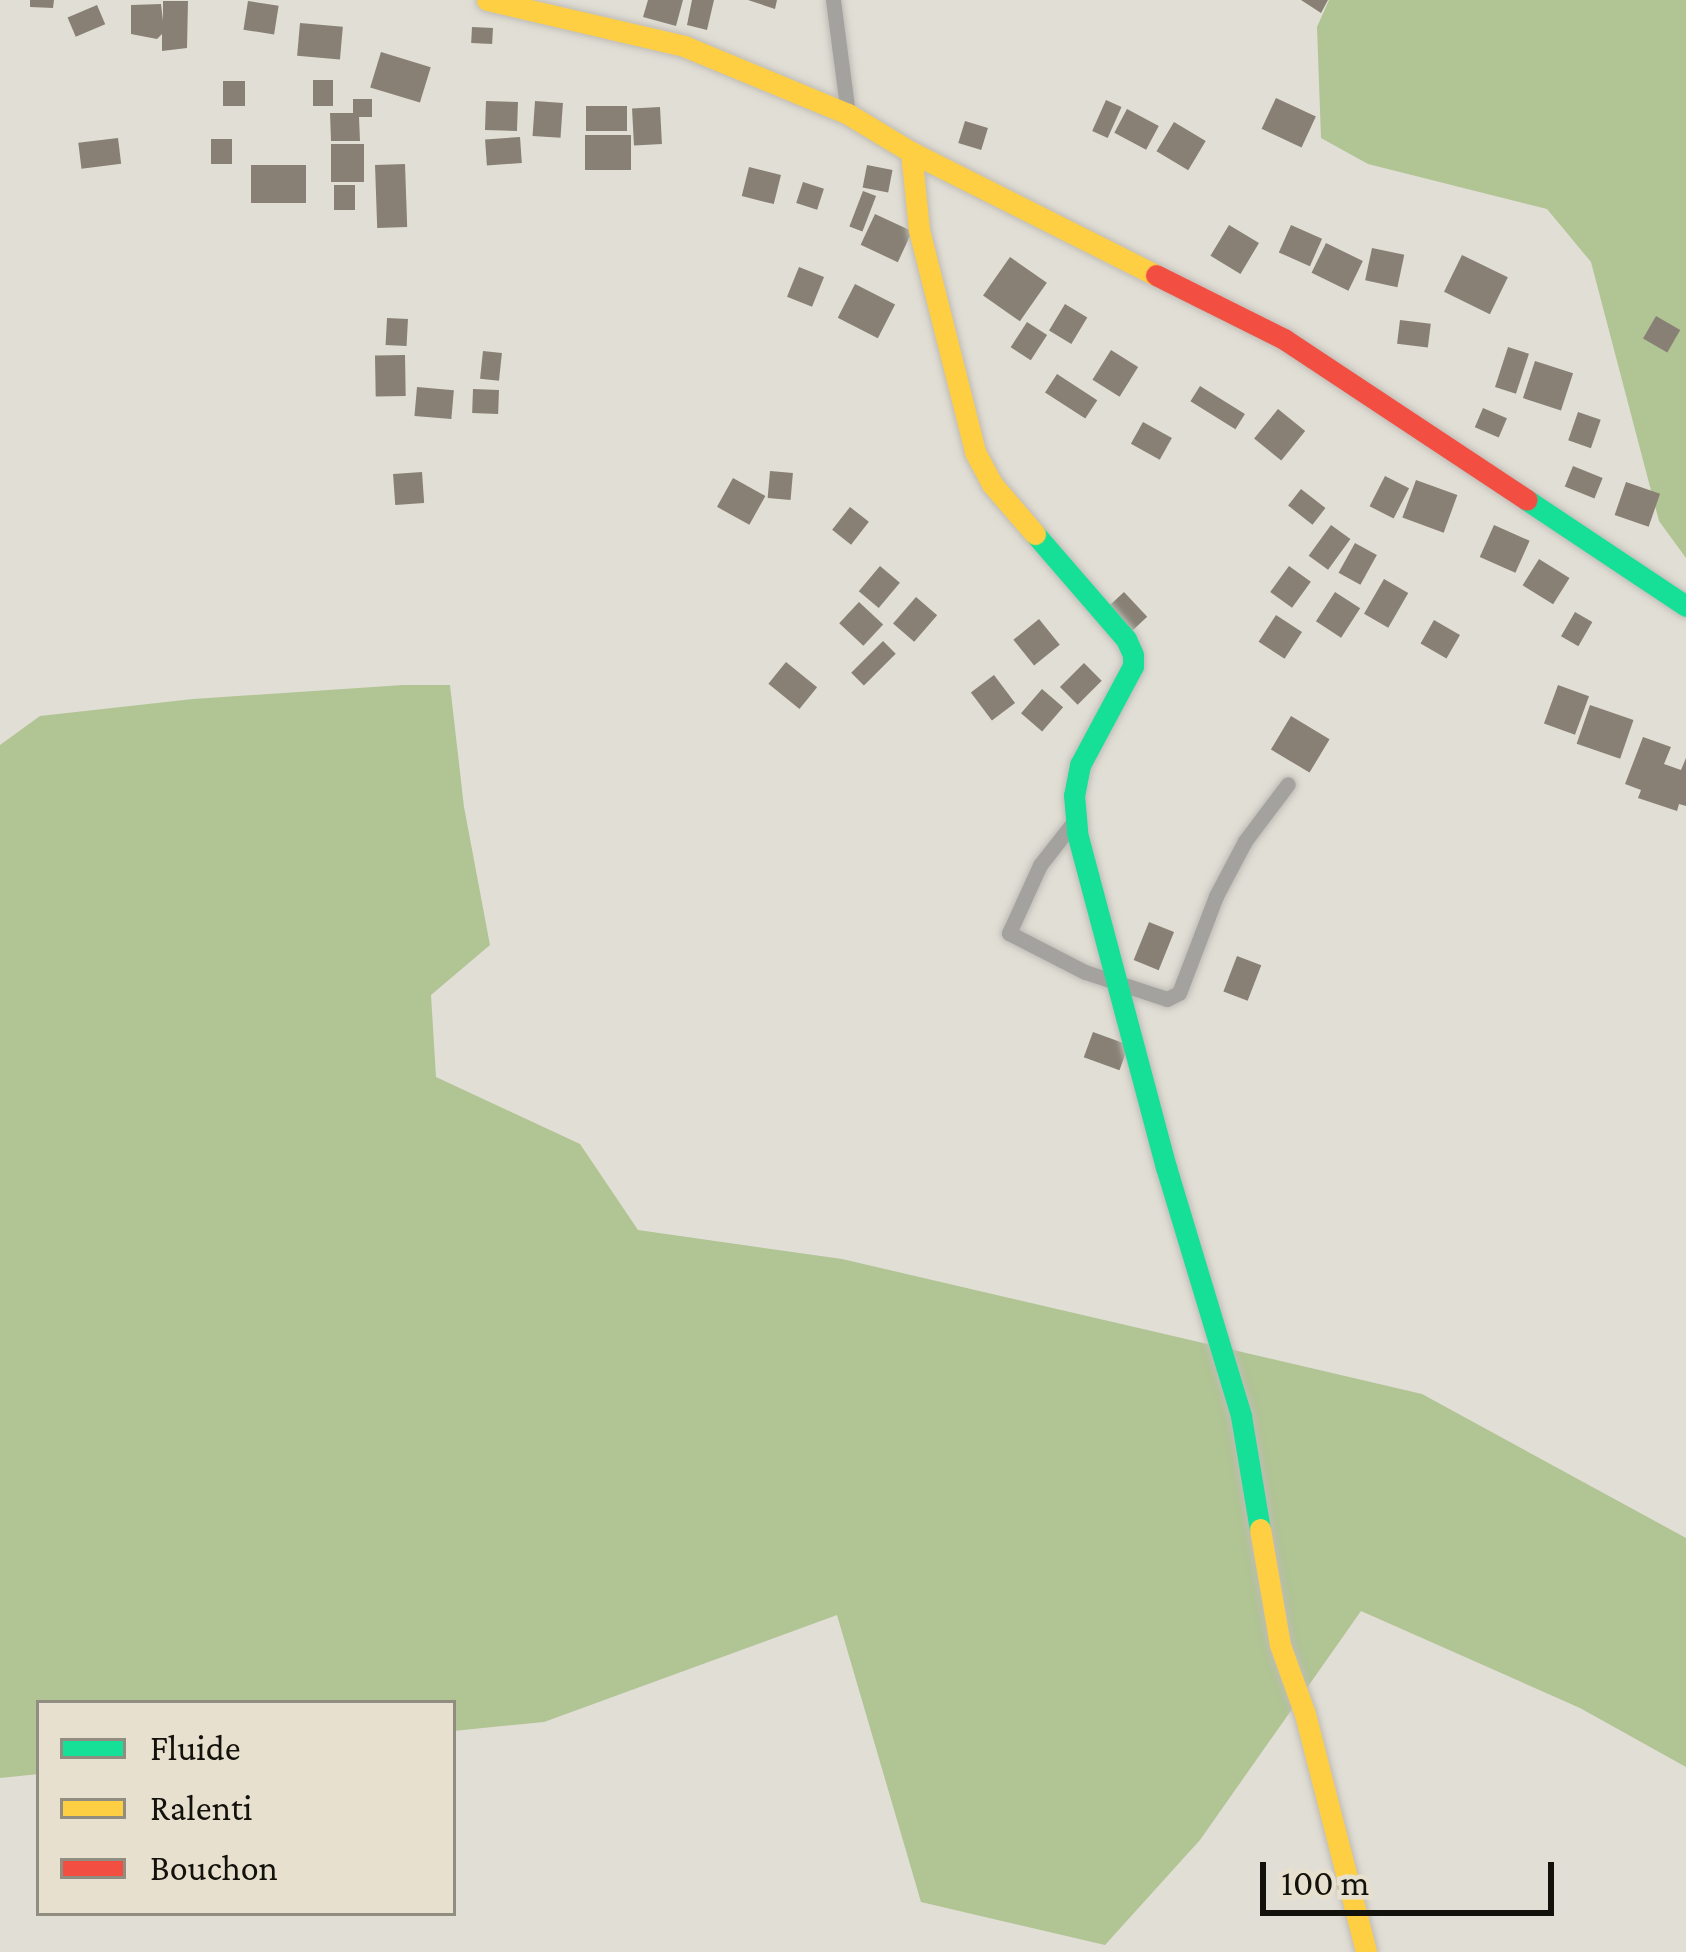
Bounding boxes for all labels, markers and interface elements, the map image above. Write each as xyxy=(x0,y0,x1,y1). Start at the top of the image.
legend xyxy=(36,1700,456,1916)
text: Fluide xyxy=(150,1728,241,1768)
text: Ralenti xyxy=(150,1788,252,1828)
scale bar xyxy=(1266,1838,1560,1912)
text: Bouchon xyxy=(150,1848,278,1888)
text: 100 m xyxy=(1281,1863,1369,1903)

